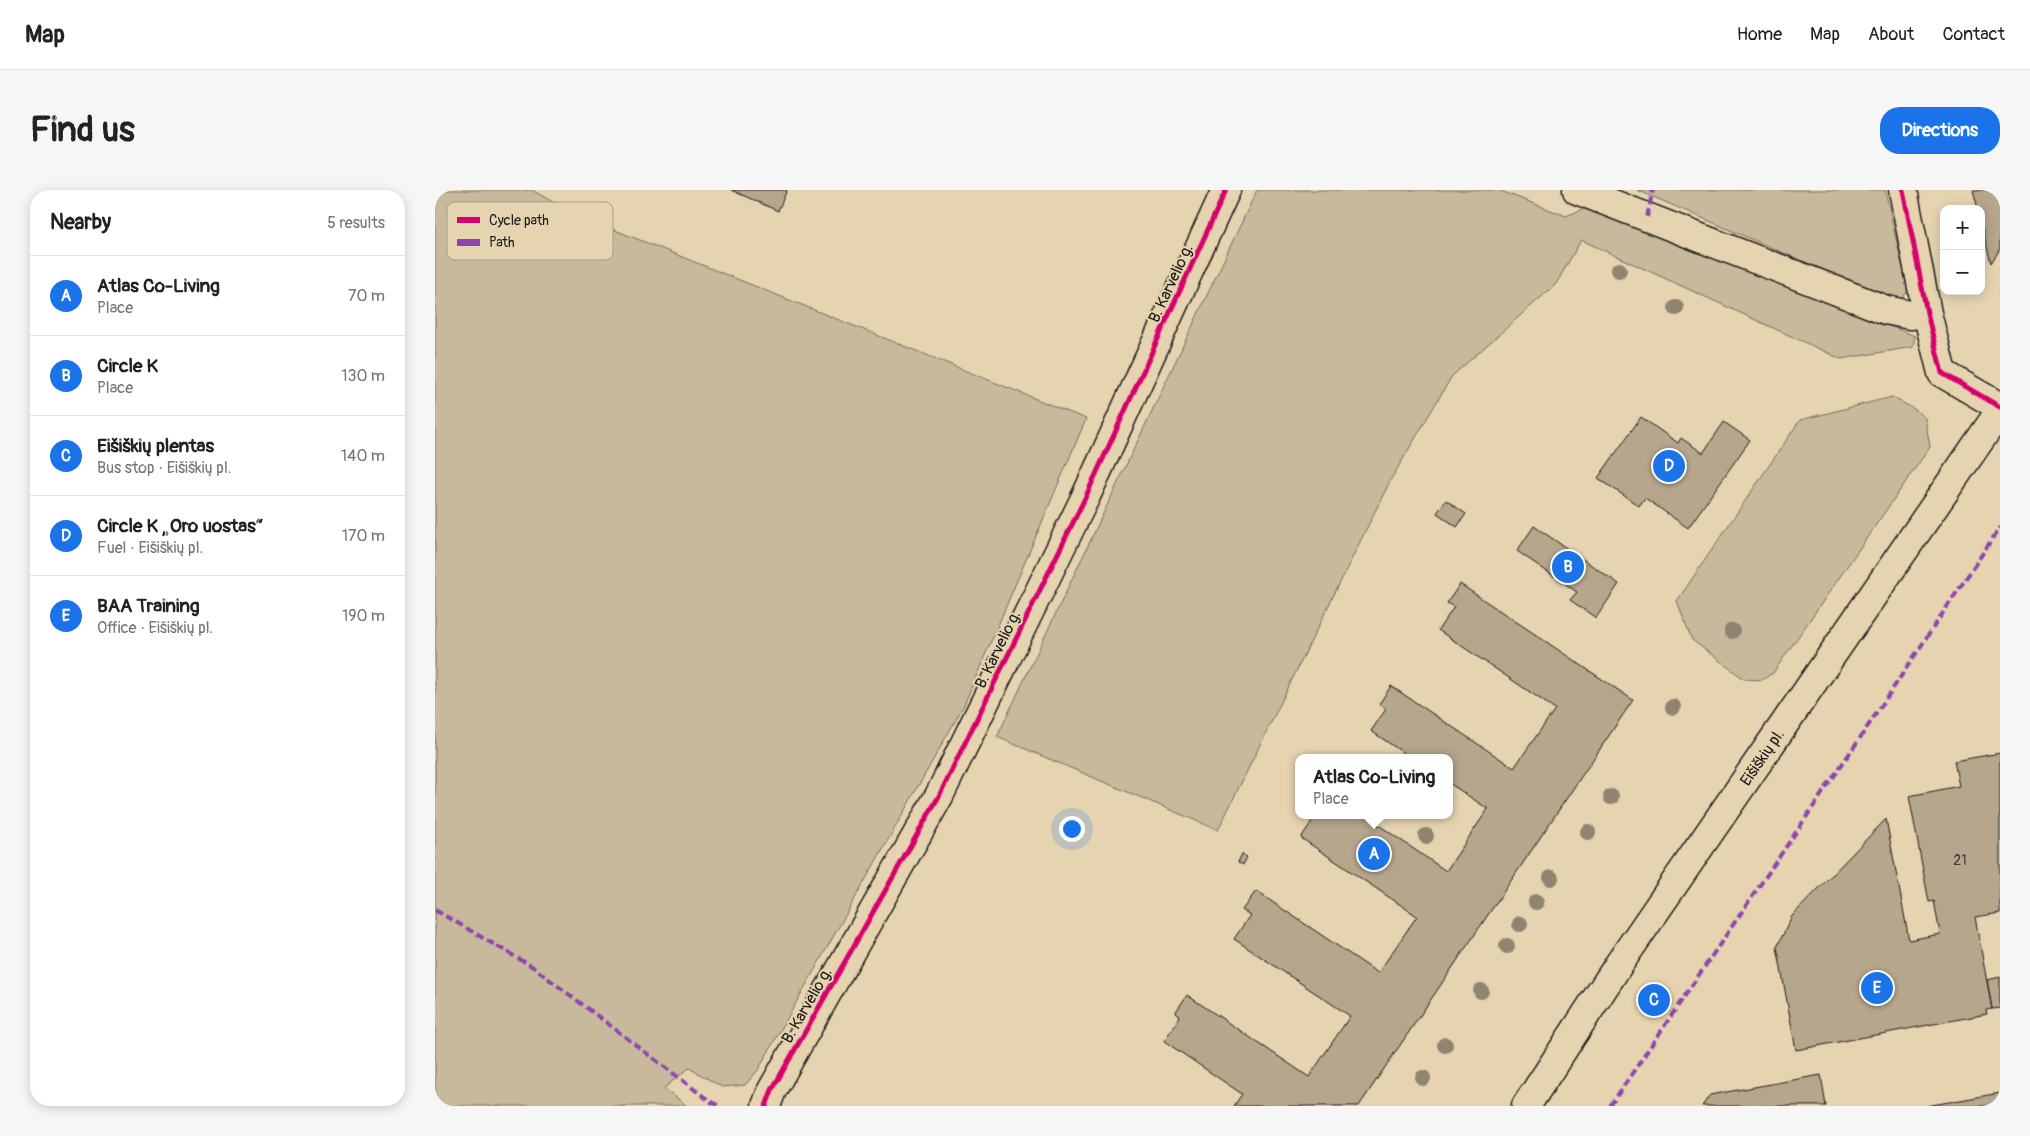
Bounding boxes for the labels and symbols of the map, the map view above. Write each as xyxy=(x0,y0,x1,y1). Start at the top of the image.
legend xyxy=(447,202,613,260)
text: Cycle path xyxy=(489,212,549,229)
text: Path xyxy=(489,234,514,251)
street label: B. Karvelio g. xyxy=(1144,241,1198,326)
pin: D xyxy=(1653,447,1685,485)
pin: B xyxy=(1552,548,1584,586)
street label: B. Karvelio g. xyxy=(970,607,1025,692)
street label: Eišiškių pl. xyxy=(1736,725,1789,790)
your location xyxy=(1059,816,1085,842)
pin: A xyxy=(1358,835,1390,873)
house number: 21 xyxy=(1953,852,1967,869)
street label: B. Karvelio g. xyxy=(777,964,837,1047)
pin: E xyxy=(1861,969,1893,1007)
pin: C xyxy=(1638,981,1670,1019)

